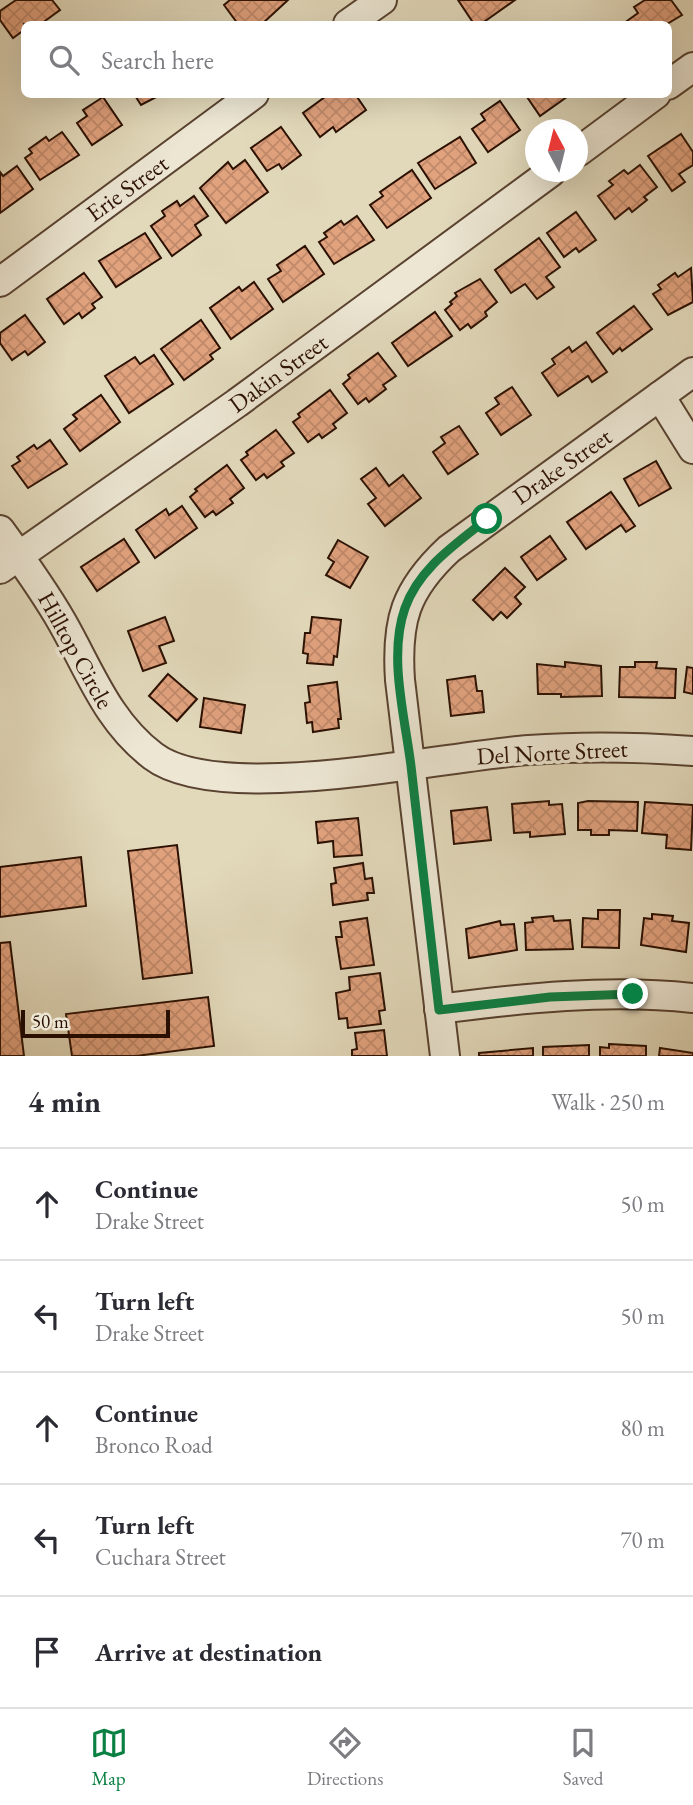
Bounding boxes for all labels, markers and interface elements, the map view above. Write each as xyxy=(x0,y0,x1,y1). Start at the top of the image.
search box xyxy=(21,21,672,98)
icon: search xyxy=(45,41,83,79)
text: Search here xyxy=(101,43,214,77)
north arrow xyxy=(525,119,588,182)
street label: Erie Street xyxy=(80,147,175,228)
street label: Dakin Street xyxy=(222,326,334,419)
street label: Drake Street xyxy=(506,420,618,511)
route start xyxy=(471,503,502,534)
street label: Hilltop Circle xyxy=(31,586,121,714)
street label: Del Norte Street xyxy=(476,733,629,771)
route end xyxy=(617,978,648,1009)
scale bar xyxy=(21,1007,170,1039)
text: 50 m xyxy=(32,1009,69,1034)
text: 4 min xyxy=(28,1082,101,1121)
text: Walk · 250 m xyxy=(551,1087,665,1117)
text: Continue xyxy=(95,1172,198,1206)
icon: ahead xyxy=(28,1185,66,1223)
text: 50 m xyxy=(620,1189,665,1219)
text: Drake Street xyxy=(95,1206,204,1236)
text: Turn left xyxy=(95,1284,194,1318)
icon: left xyxy=(28,1297,66,1335)
text: 50 m xyxy=(620,1301,665,1331)
text: Drake Street xyxy=(95,1318,204,1348)
text: Continue xyxy=(95,1396,198,1430)
icon: ahead xyxy=(28,1409,66,1447)
text: 80 m xyxy=(620,1413,665,1443)
text: Bronco Road xyxy=(95,1430,213,1460)
text: Turn left xyxy=(95,1508,194,1542)
icon: left xyxy=(28,1521,66,1559)
text: 70 m xyxy=(620,1525,665,1555)
text: Cuchara Street xyxy=(95,1542,226,1572)
icon: arrive xyxy=(28,1633,66,1671)
text: Arrive at destination xyxy=(95,1635,322,1669)
tab: Map xyxy=(90,1724,128,1791)
tab: Directions xyxy=(307,1724,383,1791)
tab: Saved xyxy=(563,1724,603,1791)

